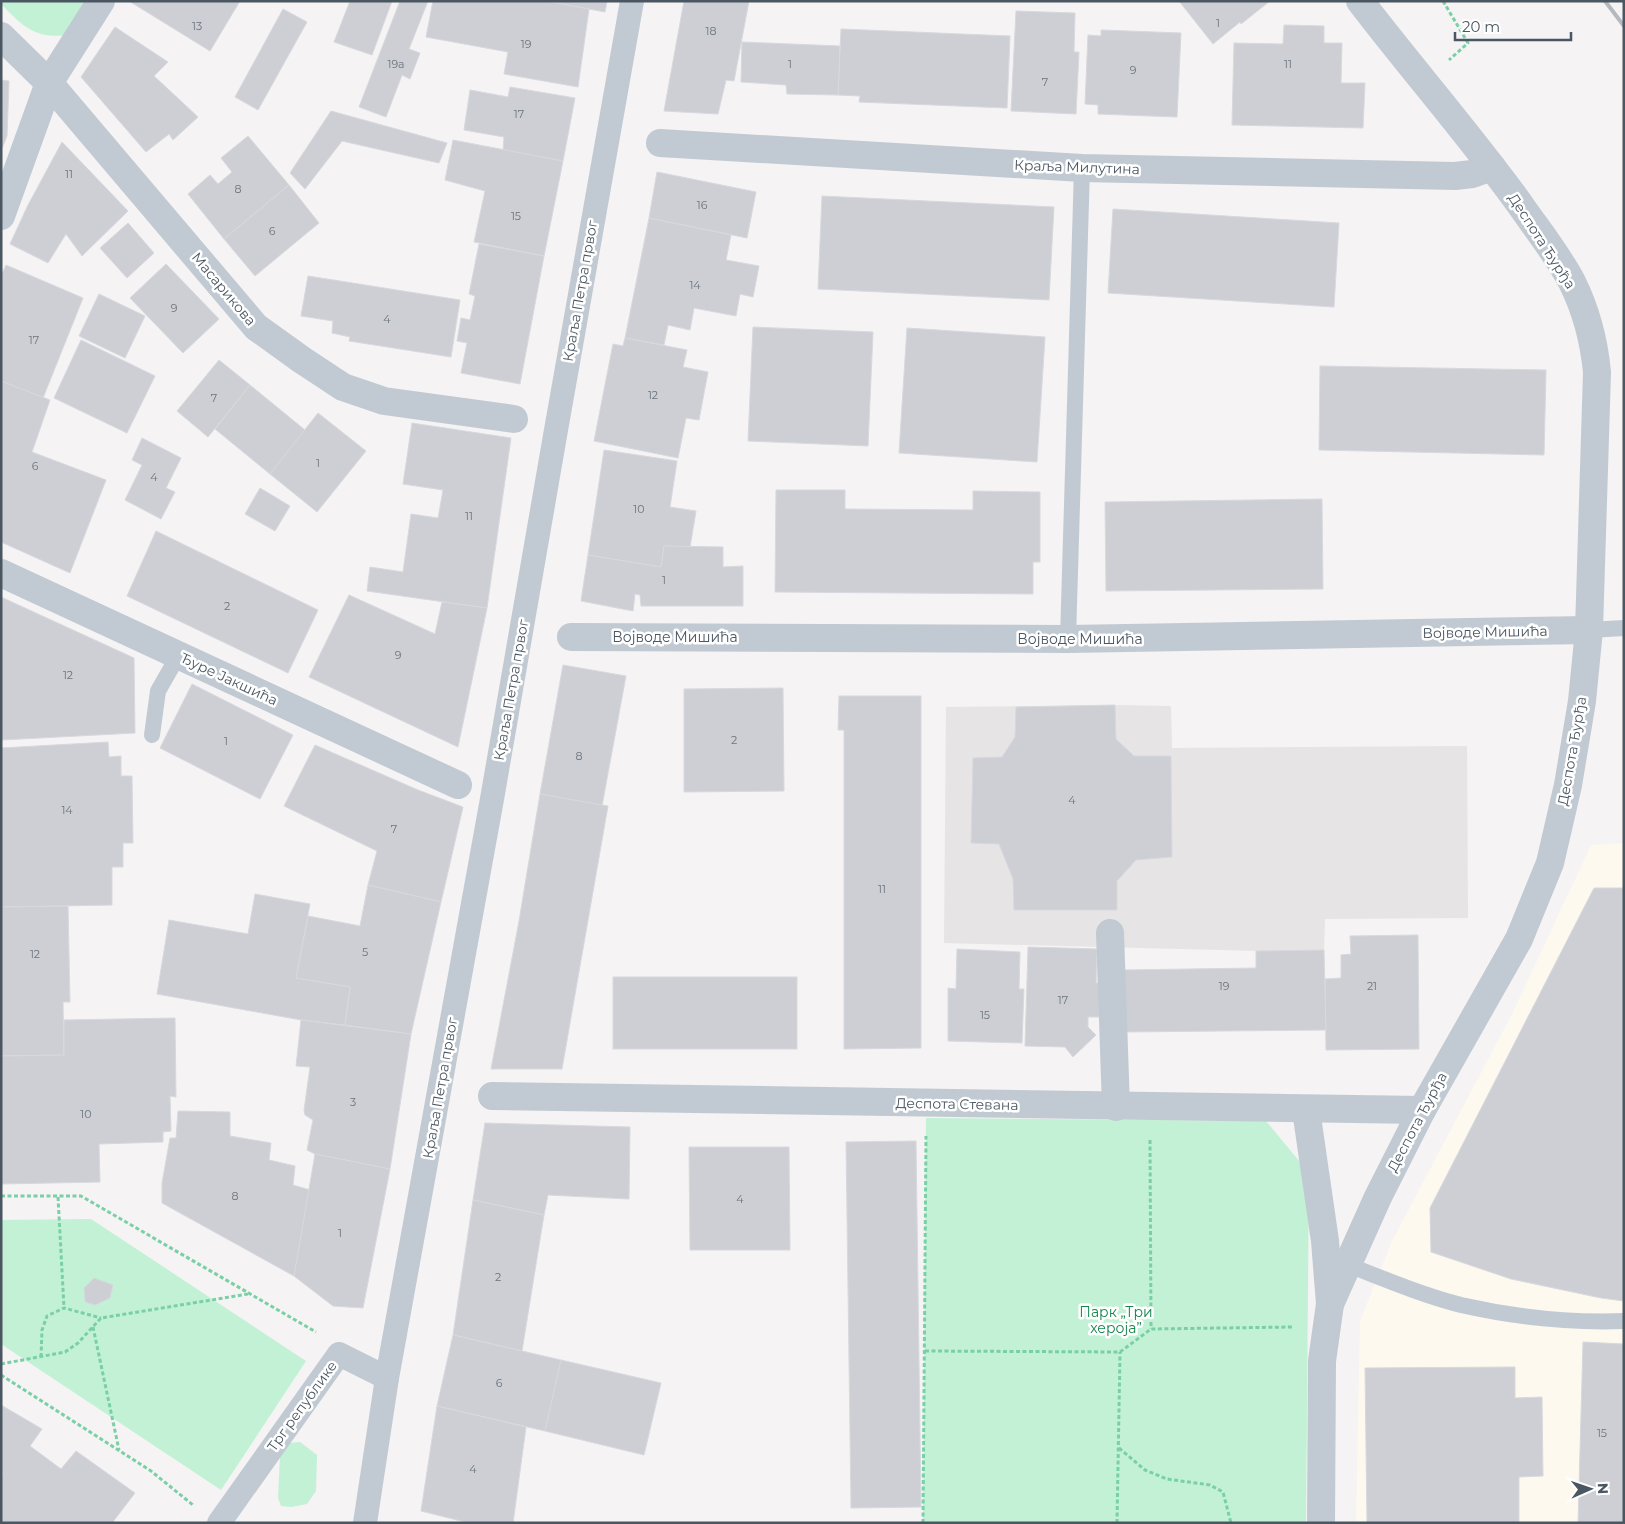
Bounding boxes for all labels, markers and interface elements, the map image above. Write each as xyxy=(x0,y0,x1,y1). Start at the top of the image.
scale bar xyxy=(1455,10,1571,42)
house number: 1 xyxy=(1216,16,1220,30)
text: 20 m xyxy=(1462,17,1500,36)
house number: 13 xyxy=(192,19,202,33)
house number: 18 xyxy=(706,24,717,38)
house number: 19 xyxy=(521,37,532,51)
house number: 19a xyxy=(387,57,405,71)
house number: 1 xyxy=(788,57,792,71)
house number: 11 xyxy=(1284,57,1292,71)
house number: 9 xyxy=(1130,63,1137,77)
house number: 7 xyxy=(1042,75,1048,89)
house number: 17 xyxy=(514,107,524,121)
street label: Краља Милутина xyxy=(1014,156,1140,178)
house number: 11 xyxy=(65,167,73,181)
house number: 8 xyxy=(234,182,242,196)
street label: Деспота Ђурђа xyxy=(1504,190,1580,292)
house number: 16 xyxy=(697,198,708,212)
house number: 15 xyxy=(511,209,521,223)
street label: Краља Петра првог xyxy=(559,219,601,363)
house number: 6 xyxy=(269,224,276,238)
street label: Масарикова xyxy=(188,249,260,329)
house number: 14 xyxy=(689,278,701,292)
house number: 9 xyxy=(171,301,178,315)
house number: 4 xyxy=(383,312,391,326)
house number: 17 xyxy=(29,333,39,347)
house number: 12 xyxy=(648,388,658,402)
house number: 7 xyxy=(211,391,217,405)
house number: 1 xyxy=(316,456,320,470)
house number: 6 xyxy=(32,459,39,473)
house number: 4 xyxy=(150,470,158,484)
house number: 10 xyxy=(633,502,645,516)
house number: 11 xyxy=(465,509,473,523)
house number: 1 xyxy=(662,573,666,587)
house number: 2 xyxy=(224,599,230,613)
street label: Краља Петра првог xyxy=(490,618,532,762)
street label: Војводе Мишића xyxy=(1422,622,1548,642)
street label: Војводе Мишића xyxy=(612,628,738,646)
street label: Војводе Мишића xyxy=(1017,630,1143,648)
house number: 9 xyxy=(395,648,402,662)
street label: Ђуре Јакшића xyxy=(178,649,280,709)
house number: 12 xyxy=(63,668,73,682)
street label: Деспота Ђурђа xyxy=(1554,695,1590,807)
house number: 2 xyxy=(731,733,737,747)
house number: 1 xyxy=(224,734,228,748)
house number: 8 xyxy=(575,749,583,763)
house number: 4 xyxy=(1068,793,1076,807)
house number: 14 xyxy=(61,803,73,817)
house number: 7 xyxy=(391,822,397,836)
house number: 11 xyxy=(878,882,886,896)
house number: 5 xyxy=(362,945,368,959)
house number: 12 xyxy=(30,947,40,961)
house number: 19 xyxy=(1219,979,1230,993)
house number: 21 xyxy=(1367,979,1377,993)
house number: 17 xyxy=(1058,993,1068,1007)
house number: 15 xyxy=(980,1008,990,1022)
street label: Краља Петра првог xyxy=(419,1016,461,1160)
street label: Деспота Ђурђа xyxy=(1383,1069,1451,1175)
street label: Деспота Стевана xyxy=(895,1094,1019,1114)
house number: 3 xyxy=(350,1095,356,1109)
house number: 10 xyxy=(80,1107,92,1121)
house number: 8 xyxy=(231,1189,239,1203)
house number: 4 xyxy=(736,1192,744,1206)
house number: 1 xyxy=(338,1226,342,1240)
house number: 2 xyxy=(495,1270,501,1284)
park label: Парк „Три хероја” xyxy=(1079,1303,1153,1337)
street label: Трг републике xyxy=(263,1357,341,1455)
house number: 6 xyxy=(496,1376,503,1390)
house number: 15 xyxy=(1597,1426,1607,1440)
house number: 4 xyxy=(469,1462,477,1476)
north arrow xyxy=(1565,1464,1615,1514)
text: N xyxy=(1594,1483,1612,1495)

